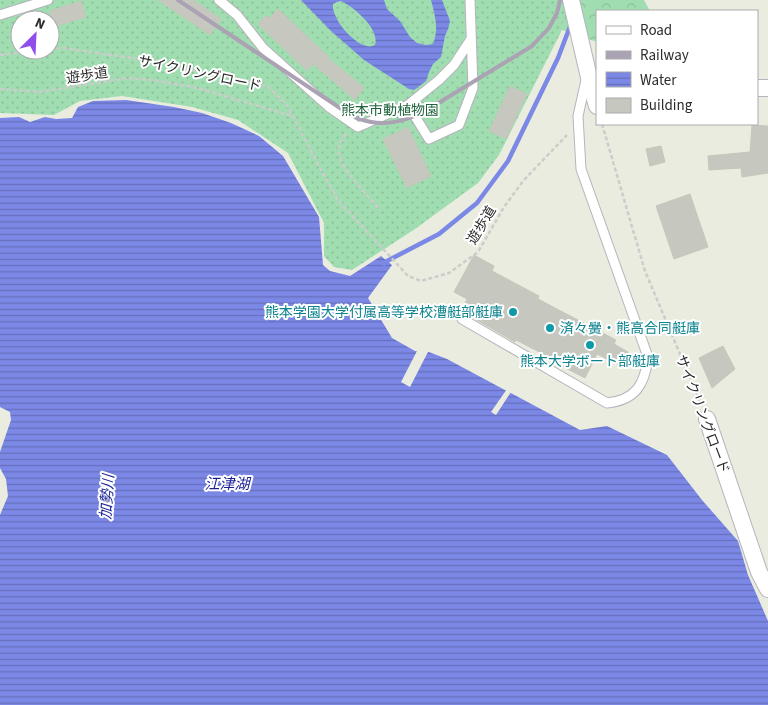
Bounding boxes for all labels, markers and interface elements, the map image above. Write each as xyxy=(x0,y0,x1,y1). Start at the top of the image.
north arrow xyxy=(10,10,60,60)
legend xyxy=(596,10,758,125)
text: N xyxy=(32,13,48,35)
text: Road xyxy=(640,20,672,41)
text: Railway xyxy=(640,45,689,66)
street label: サイクリングロード xyxy=(136,51,263,97)
street label: 遊歩道 xyxy=(65,63,109,89)
text: Water xyxy=(640,70,677,91)
text: Building xyxy=(640,95,693,116)
park label: 熊本市動植物園 xyxy=(341,101,439,121)
street label: 遊歩道 xyxy=(462,202,501,249)
place label: 熊本学園大学付属高等学校漕艇部艇庫 xyxy=(265,303,503,323)
marker: 熊本学園大学付属高等学校漕艇部艇庫 xyxy=(507,306,519,318)
place label: 済々黌・熊高合同艇庫 xyxy=(560,319,700,339)
marker: 済々黌・熊高合同艇庫 xyxy=(544,322,556,334)
marker: 熊本大学ボート部艇庫 xyxy=(584,339,596,351)
place label: 熊本大学ボート部艇庫 xyxy=(520,352,660,372)
street label: サイクリングロード xyxy=(670,352,734,477)
water label: 加勢川 xyxy=(95,472,120,520)
water label: 江津湖 xyxy=(204,474,251,495)

